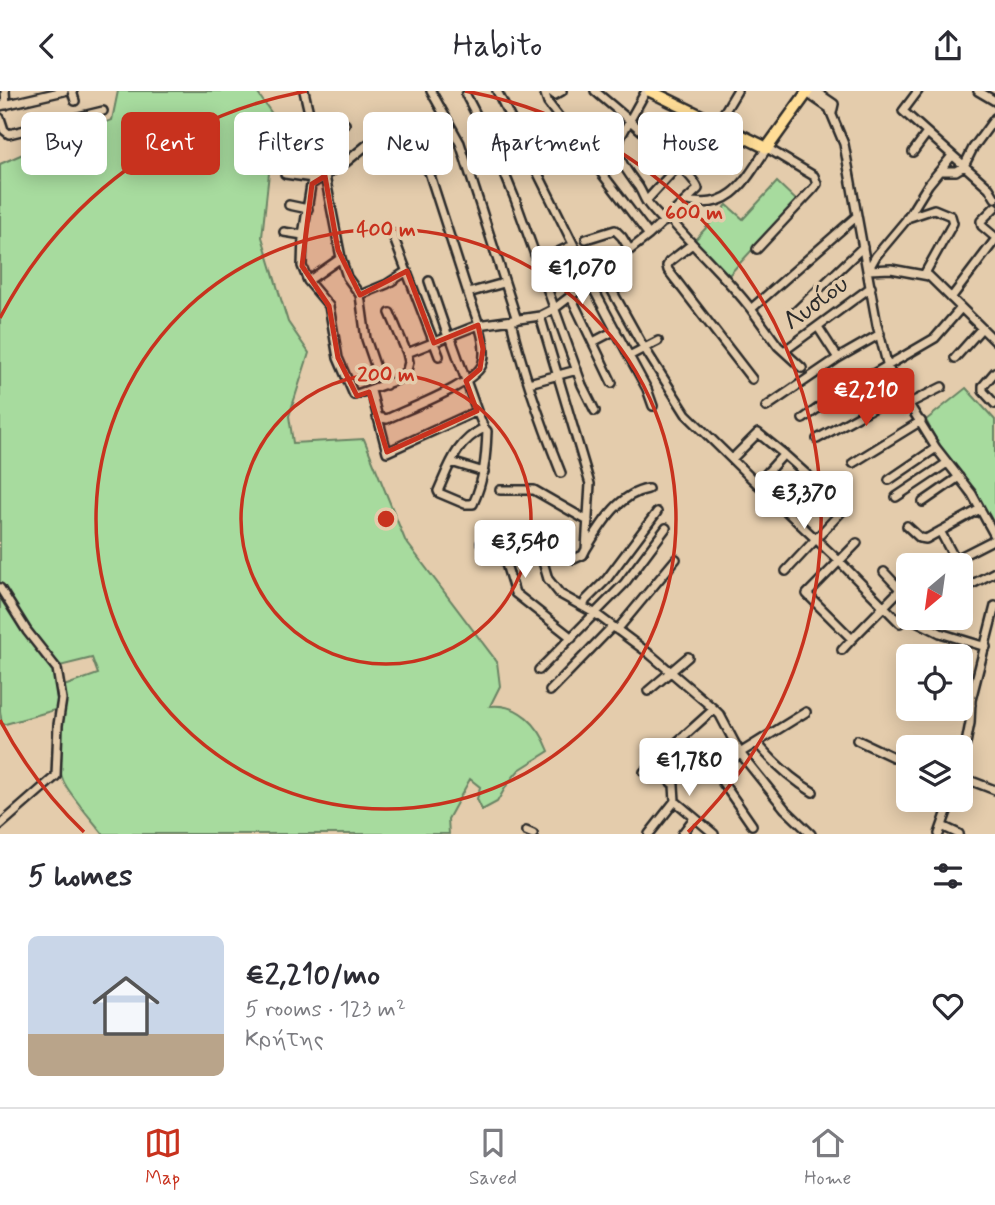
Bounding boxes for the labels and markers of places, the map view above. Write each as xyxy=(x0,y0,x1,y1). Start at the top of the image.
pin: €1,070 xyxy=(525,247,639,306)
pin: €2,210 xyxy=(809,369,923,428)
pin: €3,370 xyxy=(747,471,861,531)
centre of rings xyxy=(374,507,398,531)
pin: €3,540 xyxy=(468,521,582,580)
pin: €1,780 xyxy=(632,739,746,798)

